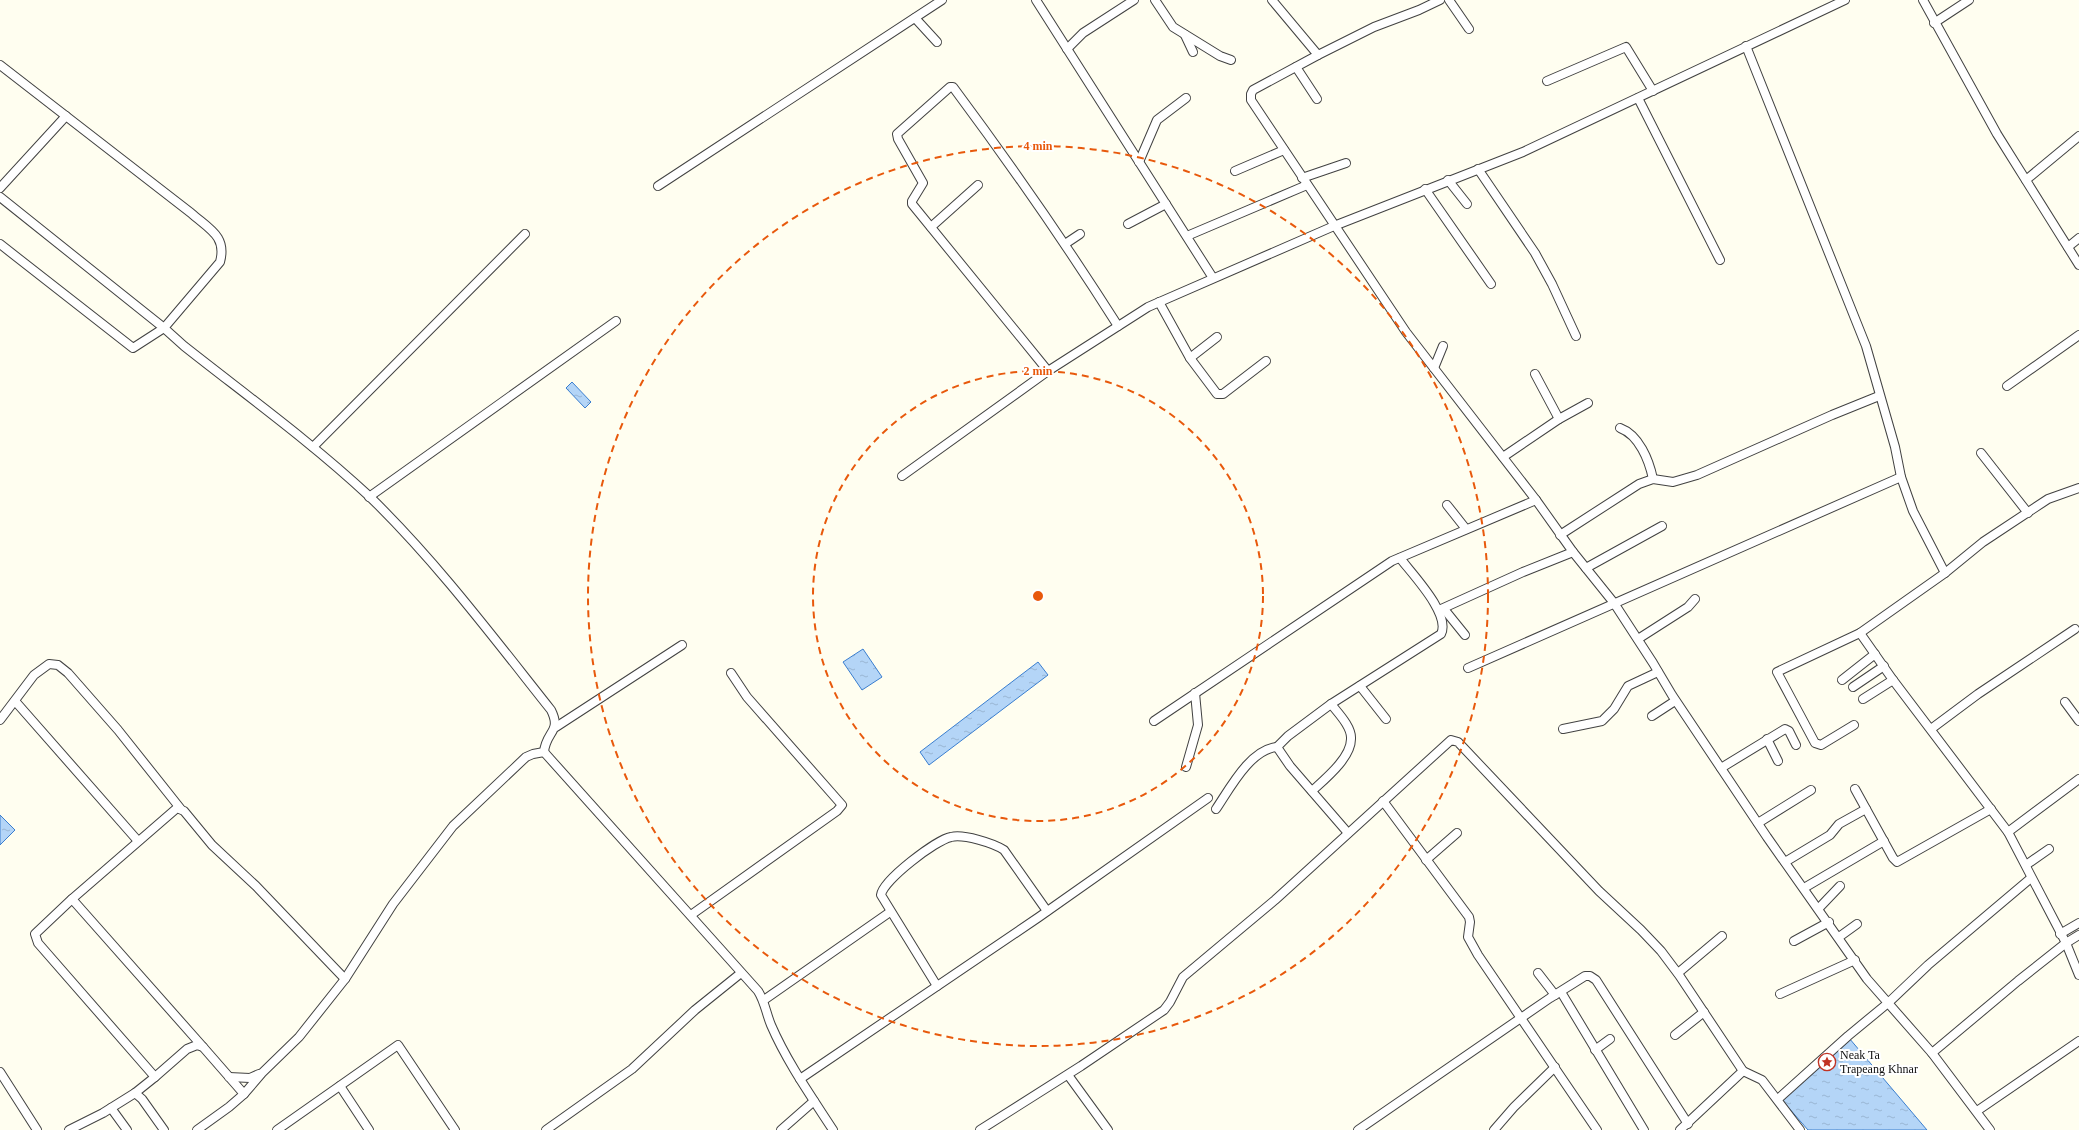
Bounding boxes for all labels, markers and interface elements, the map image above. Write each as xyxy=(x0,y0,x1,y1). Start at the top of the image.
text: 4 min xyxy=(1023,139,1053,153)
text: 2 min xyxy=(1023,364,1053,378)
centre of rings xyxy=(1031,589,1045,603)
place label: Neak Ta Trapeang Khnar xyxy=(1840,1048,1918,1076)
place icon: Neak Ta Trapeang Khnar xyxy=(1817,1052,1837,1072)

